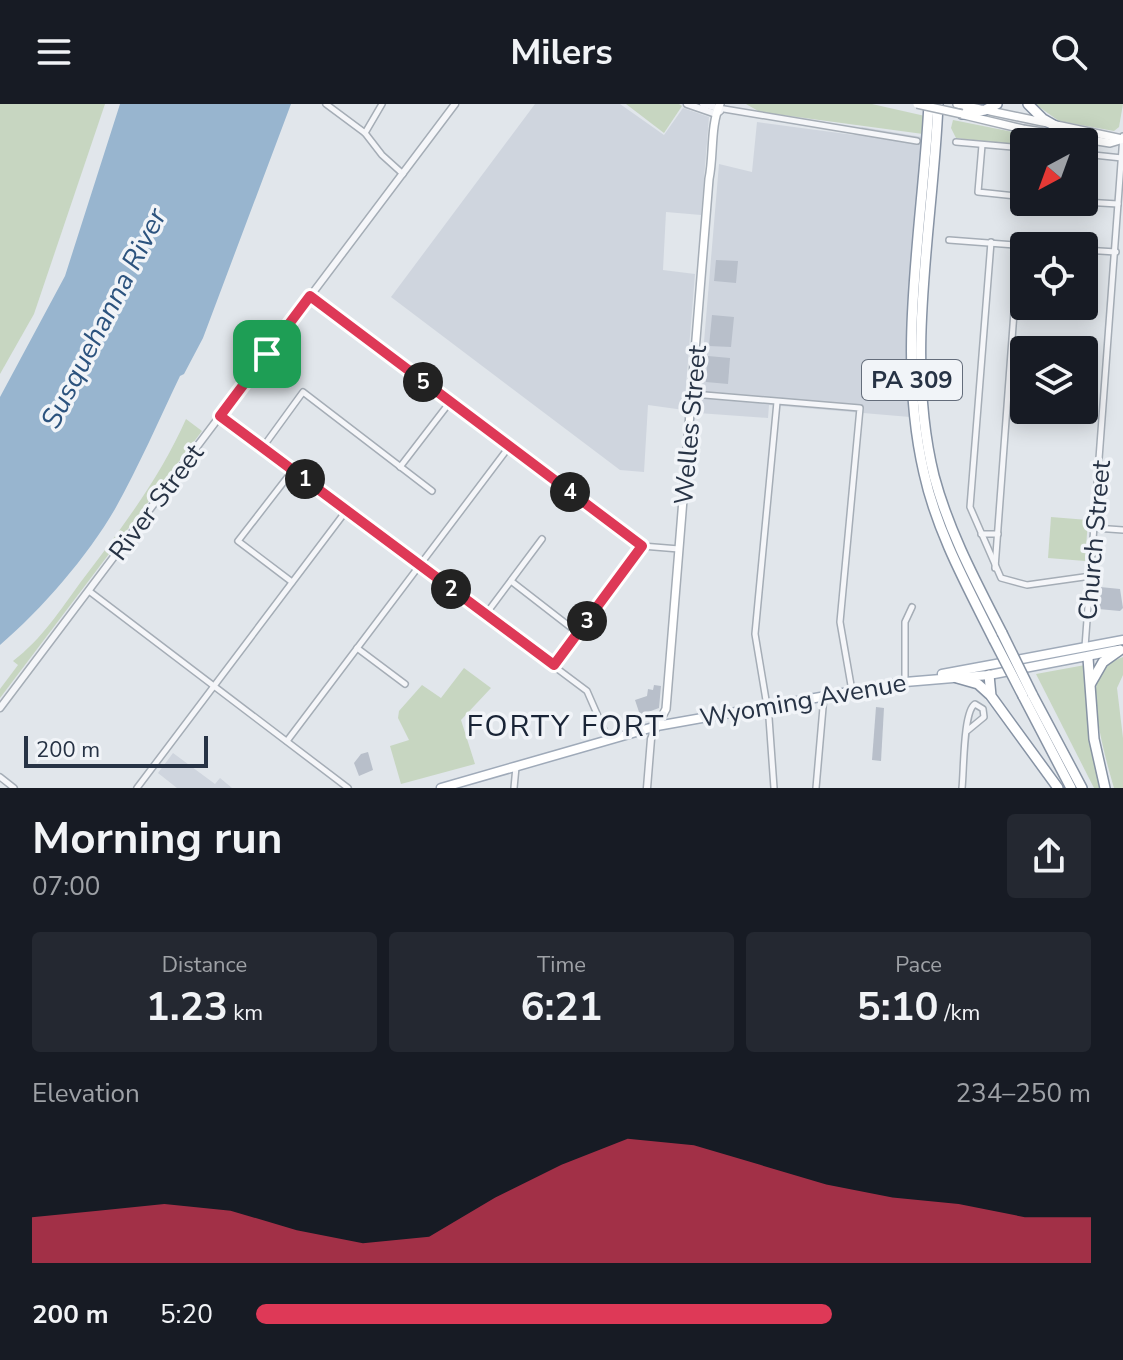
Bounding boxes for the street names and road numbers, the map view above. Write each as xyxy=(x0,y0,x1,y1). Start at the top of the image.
street label: Welles Street xyxy=(666,343,715,506)
road number: PA 309 xyxy=(862,360,962,400)
street label: River Street xyxy=(101,436,212,568)
street label: Church Street xyxy=(1070,458,1119,621)
street label: Wyoming Avenue xyxy=(697,665,909,736)

